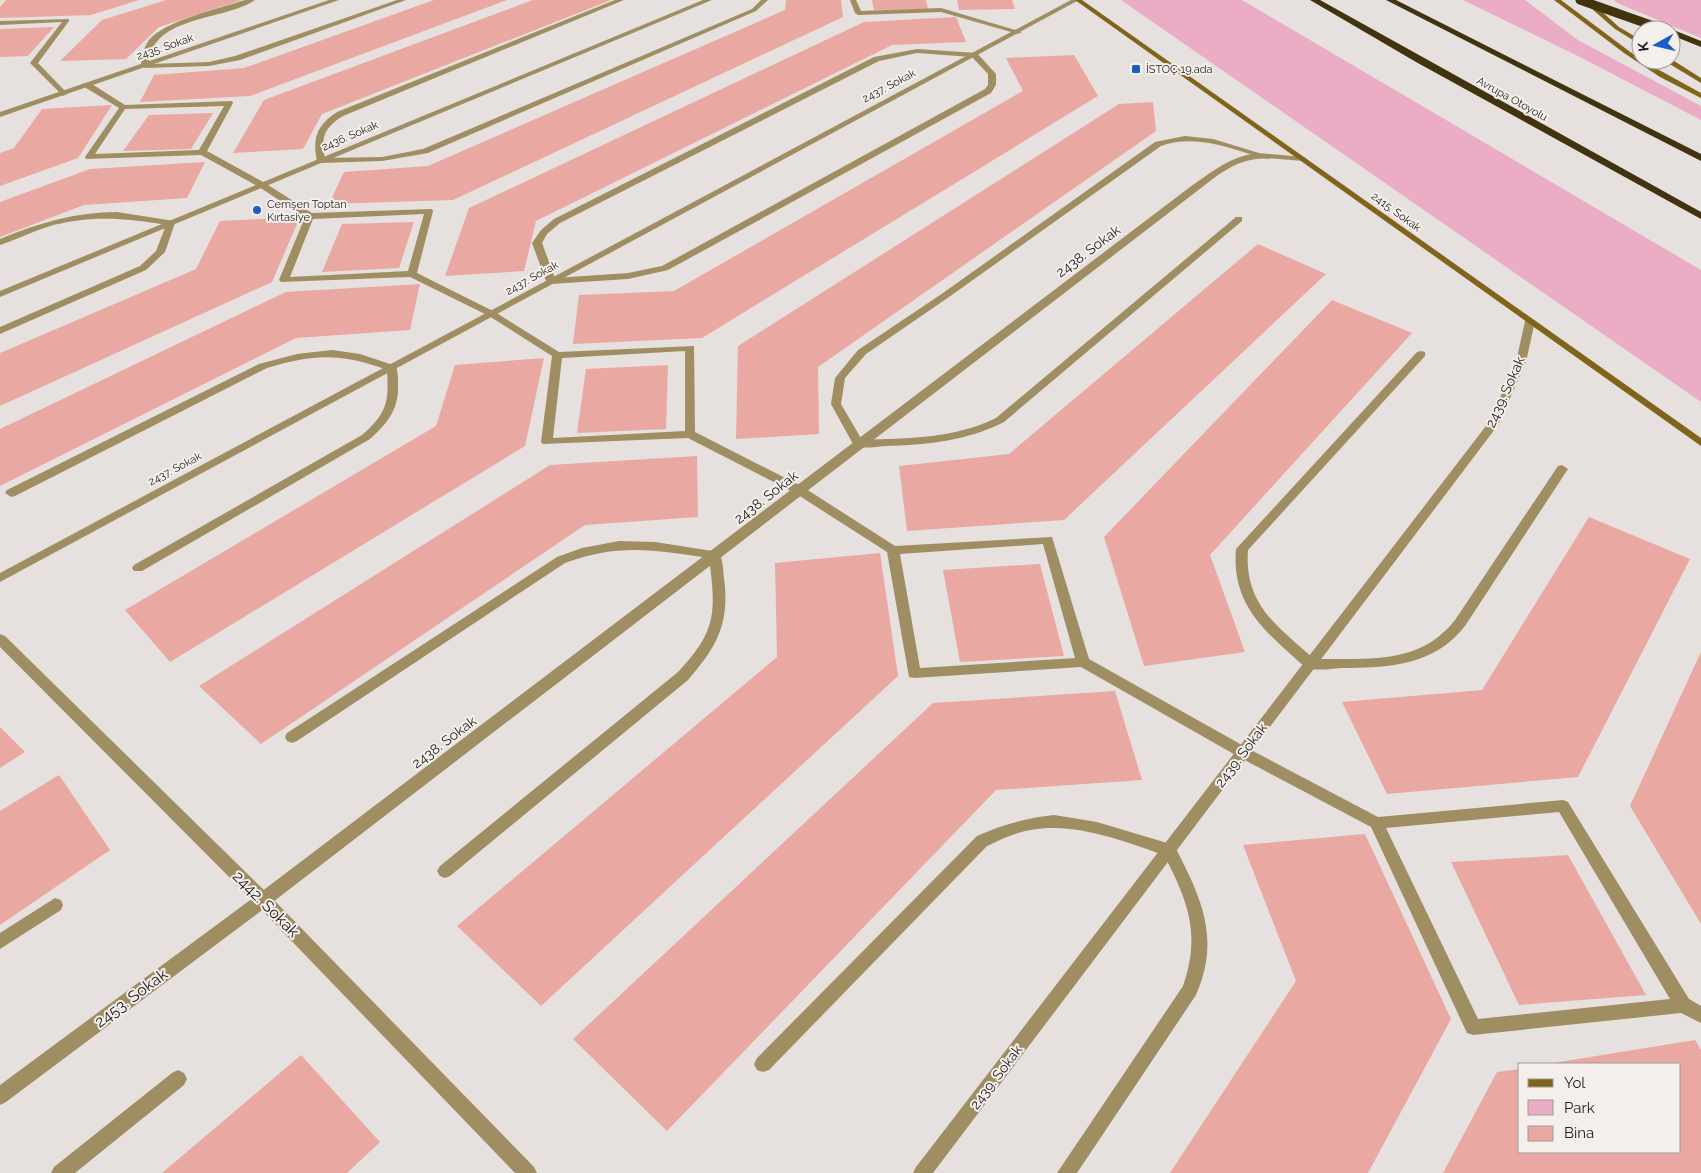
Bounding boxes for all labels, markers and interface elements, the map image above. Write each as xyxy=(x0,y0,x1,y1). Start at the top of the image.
north arrow xyxy=(1631,20,1681,70)
street label: 2435. Sokak xyxy=(135,31,195,63)
text: K xyxy=(1634,40,1652,53)
marker: İSTOÇ 19.ada xyxy=(1130,63,1142,75)
place label: İSTOÇ 19.ada xyxy=(1146,63,1213,76)
street label: 2437. Sokak xyxy=(860,66,918,105)
street label: Avrupa Otoyolu xyxy=(1474,74,1550,124)
street label: 2436. Sokak xyxy=(320,118,380,154)
street label: 2415. Sokak xyxy=(1369,190,1423,234)
place label: Cemşen Toptan Kırtasiye xyxy=(267,198,347,224)
marker: Cemşen Toptan Kırtasiye xyxy=(251,204,263,216)
street label: 2438. Sokak xyxy=(1053,221,1124,280)
street label: 2437. Sokak xyxy=(503,258,561,298)
street label: 2439. Sokak xyxy=(1482,353,1528,430)
street label: 2437. Sokak xyxy=(146,449,204,488)
street label: 2438. Sokak xyxy=(731,467,801,527)
street label: 2438. Sokak xyxy=(409,712,480,771)
street label: 2439. Sokak xyxy=(1212,719,1271,790)
street label: 2442. Sokak xyxy=(229,867,304,942)
street label: 2453. Sokak xyxy=(91,964,172,1032)
street label: 2439. Sokak xyxy=(967,1041,1026,1112)
legend xyxy=(1518,1063,1681,1153)
text: Yol xyxy=(1564,1074,1586,1092)
text: Park xyxy=(1564,1099,1595,1117)
text: Bina xyxy=(1564,1124,1594,1142)

